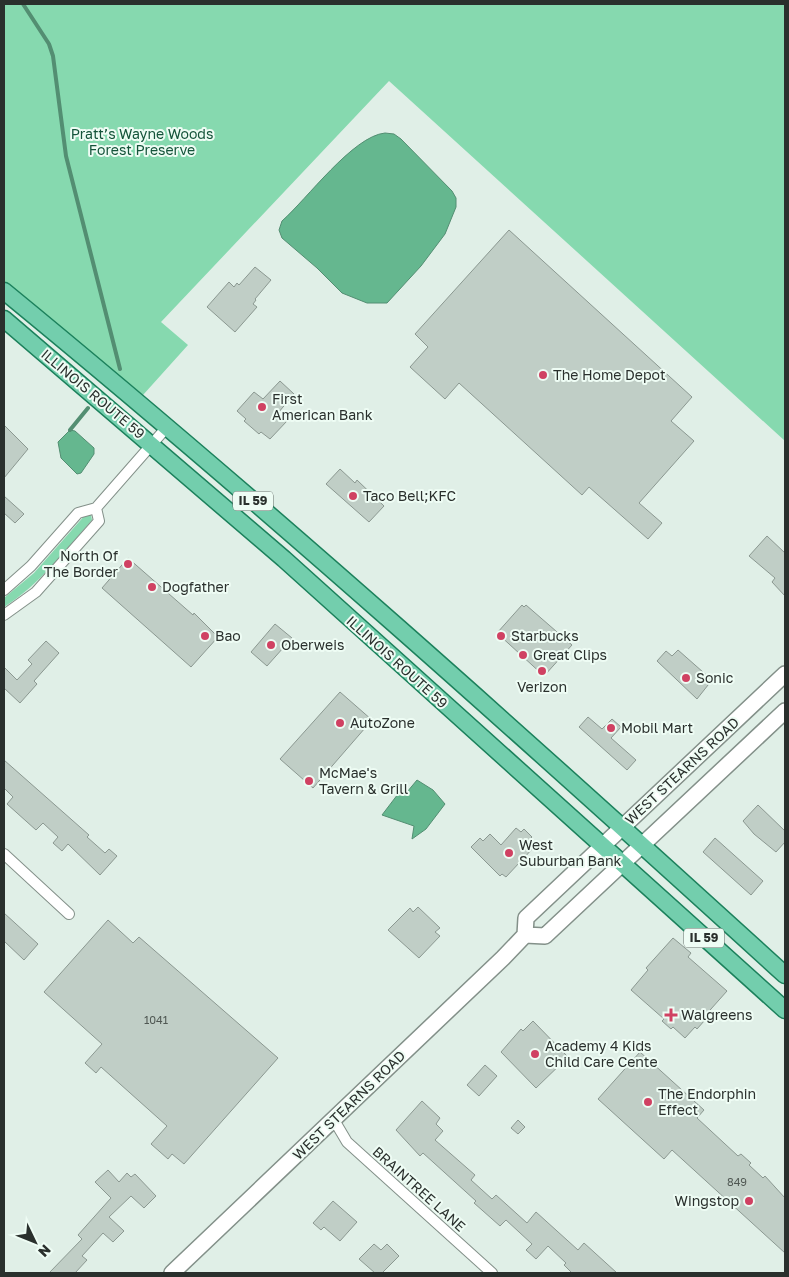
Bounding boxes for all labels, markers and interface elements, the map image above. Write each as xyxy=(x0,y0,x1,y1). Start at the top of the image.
park label: Pratt’s Wayne Woods Forest Preserve xyxy=(71,125,213,158)
street label: ILLINOIS ROUTE 59 xyxy=(38,345,149,442)
place label: The Home Depot xyxy=(553,366,666,383)
marker: The Home Depot xyxy=(537,369,549,381)
place label: First American Bank xyxy=(272,390,373,423)
marker: First American Bank xyxy=(256,401,268,413)
place label: Taco Bell;KFC xyxy=(363,487,456,504)
marker: Taco Bell;KFC xyxy=(347,490,359,502)
road number: IL 59 xyxy=(233,492,273,511)
place label: North Of The Border xyxy=(44,547,119,580)
marker: North Of The Border xyxy=(122,558,134,570)
place label: Dogfather xyxy=(162,578,230,595)
marker: Dogfather xyxy=(146,581,158,593)
street label: ILLINOIS ROUTE 59 xyxy=(343,612,451,711)
place label: Bao xyxy=(215,627,241,644)
place label: Starbucks xyxy=(511,627,579,644)
marker: Bao xyxy=(199,630,211,642)
marker: Starbucks xyxy=(495,630,507,642)
place label: Oberweis xyxy=(281,636,344,653)
marker: Oberweis xyxy=(265,639,277,651)
place label: Great Clips xyxy=(533,646,607,663)
marker: Great Clips xyxy=(517,649,529,661)
marker: Verizon xyxy=(536,665,548,677)
place label: Sonic xyxy=(696,669,734,686)
marker: Sonic xyxy=(680,672,692,684)
place label: Verizon xyxy=(517,678,567,695)
street label: WEST STEARNS ROAD xyxy=(621,713,742,828)
place label: AutoZone xyxy=(350,714,415,731)
marker: AutoZone xyxy=(334,717,346,729)
place label: Mobil Mart xyxy=(621,719,693,736)
marker: Mobil Mart xyxy=(605,722,617,734)
place label: McMae's Tavern & Grill xyxy=(319,764,408,797)
marker: McMae's Tavern & Grill xyxy=(303,775,315,787)
place label: West Suburban Bank xyxy=(519,836,621,869)
marker: West Suburban Bank xyxy=(503,847,515,859)
road number: IL 59 xyxy=(684,928,724,948)
place label: Walgreens xyxy=(681,1006,752,1023)
marker: Walgreens xyxy=(665,1009,677,1021)
house number: 1041 xyxy=(144,1013,168,1026)
place label: Academy 4 Kids Child Care Cente xyxy=(545,1037,658,1070)
street label: WEST STEARNS ROAD xyxy=(289,1046,408,1163)
marker: Academy 4 Kids Child Care Cente xyxy=(529,1048,541,1060)
place label: The Endorphin Effect xyxy=(658,1085,756,1118)
marker: The Endorphin Effect xyxy=(642,1096,654,1108)
street label: BRAINTREE LANE xyxy=(369,1142,469,1235)
house number: 849 xyxy=(727,1175,747,1188)
place label: Wingstop xyxy=(675,1192,739,1209)
marker: Wingstop xyxy=(743,1195,755,1207)
north arrow xyxy=(10,1217,60,1267)
text: N xyxy=(35,1242,55,1261)

